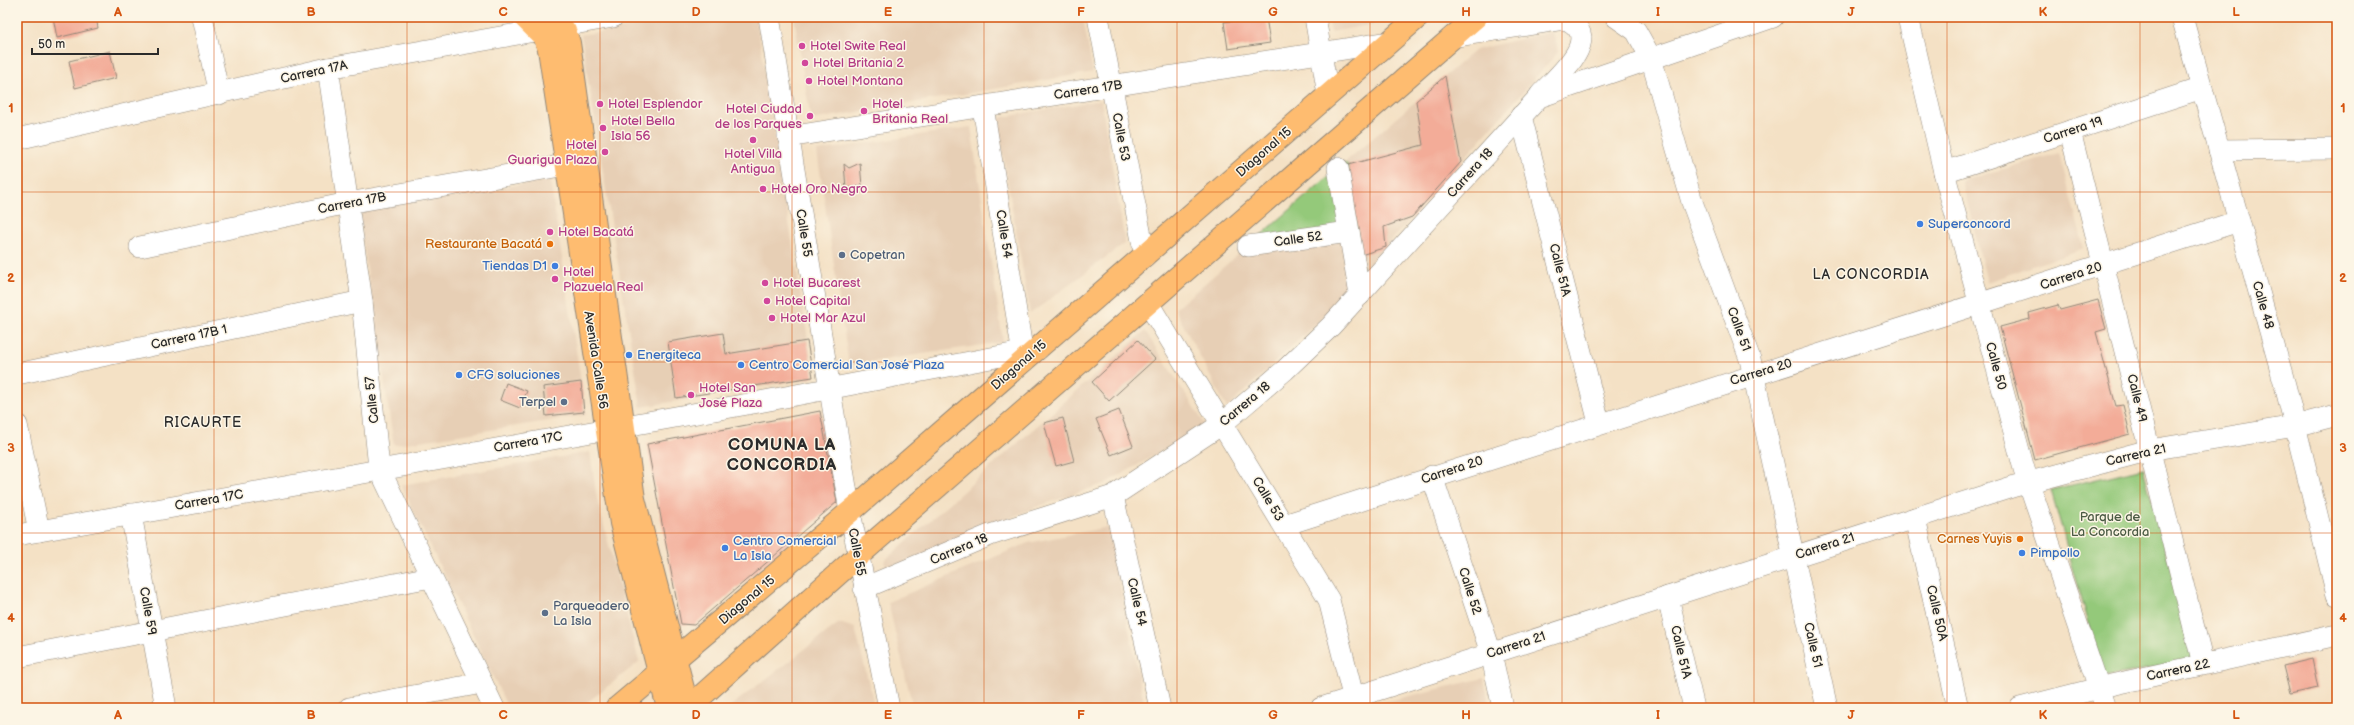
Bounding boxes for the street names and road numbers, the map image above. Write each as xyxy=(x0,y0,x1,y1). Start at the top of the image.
street label: Carrera 17A xyxy=(279,57,349,87)
street label: Carrera 17B xyxy=(1053,77,1123,103)
street label: Calle 53 xyxy=(1108,111,1134,163)
street label: Carrera 19 xyxy=(2041,113,2105,147)
street label: Diagonal 15 xyxy=(1233,124,1295,180)
street label: Carrera 18 xyxy=(1444,145,1497,201)
street label: Carrera 17B xyxy=(317,189,388,217)
street label: Calle 55 xyxy=(792,208,816,258)
street label: Calle 54 xyxy=(992,209,1016,259)
street label: Calle 52 xyxy=(1273,228,1324,250)
street label: Calle 51A xyxy=(1546,242,1574,298)
street label: Carrera 20 xyxy=(2038,258,2104,294)
street label: Calle 48 xyxy=(2249,279,2278,331)
street label: Calle 51 xyxy=(1724,305,1754,353)
street label: Avenida Calle 56 xyxy=(580,310,612,410)
street label: Carrera 17B 1 xyxy=(149,321,229,353)
street label: Diagonal 15 xyxy=(988,337,1050,393)
street label: Calle 50 xyxy=(1982,340,2010,392)
street label: Carrera 20 xyxy=(1728,355,1794,389)
street label: Calle 49 xyxy=(2123,372,2151,424)
street label: Calle 57 xyxy=(362,375,382,424)
street label: Carrera 18 xyxy=(1216,378,1274,430)
street label: Carrera 17C xyxy=(492,428,564,456)
street label: Carrera 21 xyxy=(2104,440,2168,470)
street label: Carrera 20 xyxy=(1419,452,1485,488)
street label: Calle 53 xyxy=(1249,474,1287,524)
street label: Carrera 17C xyxy=(173,486,245,514)
street label: Calle 55 xyxy=(845,527,869,577)
street label: Carrera 18 xyxy=(928,529,991,568)
street label: Carrera 21 xyxy=(1793,529,1857,563)
street label: Calle 52 xyxy=(1455,565,1485,617)
street label: Diagonal 15 xyxy=(716,572,778,628)
street label: Calle 54 xyxy=(1124,576,1150,628)
street label: Calle 50A xyxy=(1923,584,1951,642)
street label: Calle 59 xyxy=(136,586,160,636)
street label: Calle 51 xyxy=(1800,621,1826,669)
street label: Calle 51A xyxy=(1667,624,1695,680)
street label: Carrera 21 xyxy=(1484,628,1548,662)
street label: Carrera 22 xyxy=(2145,655,2211,684)

